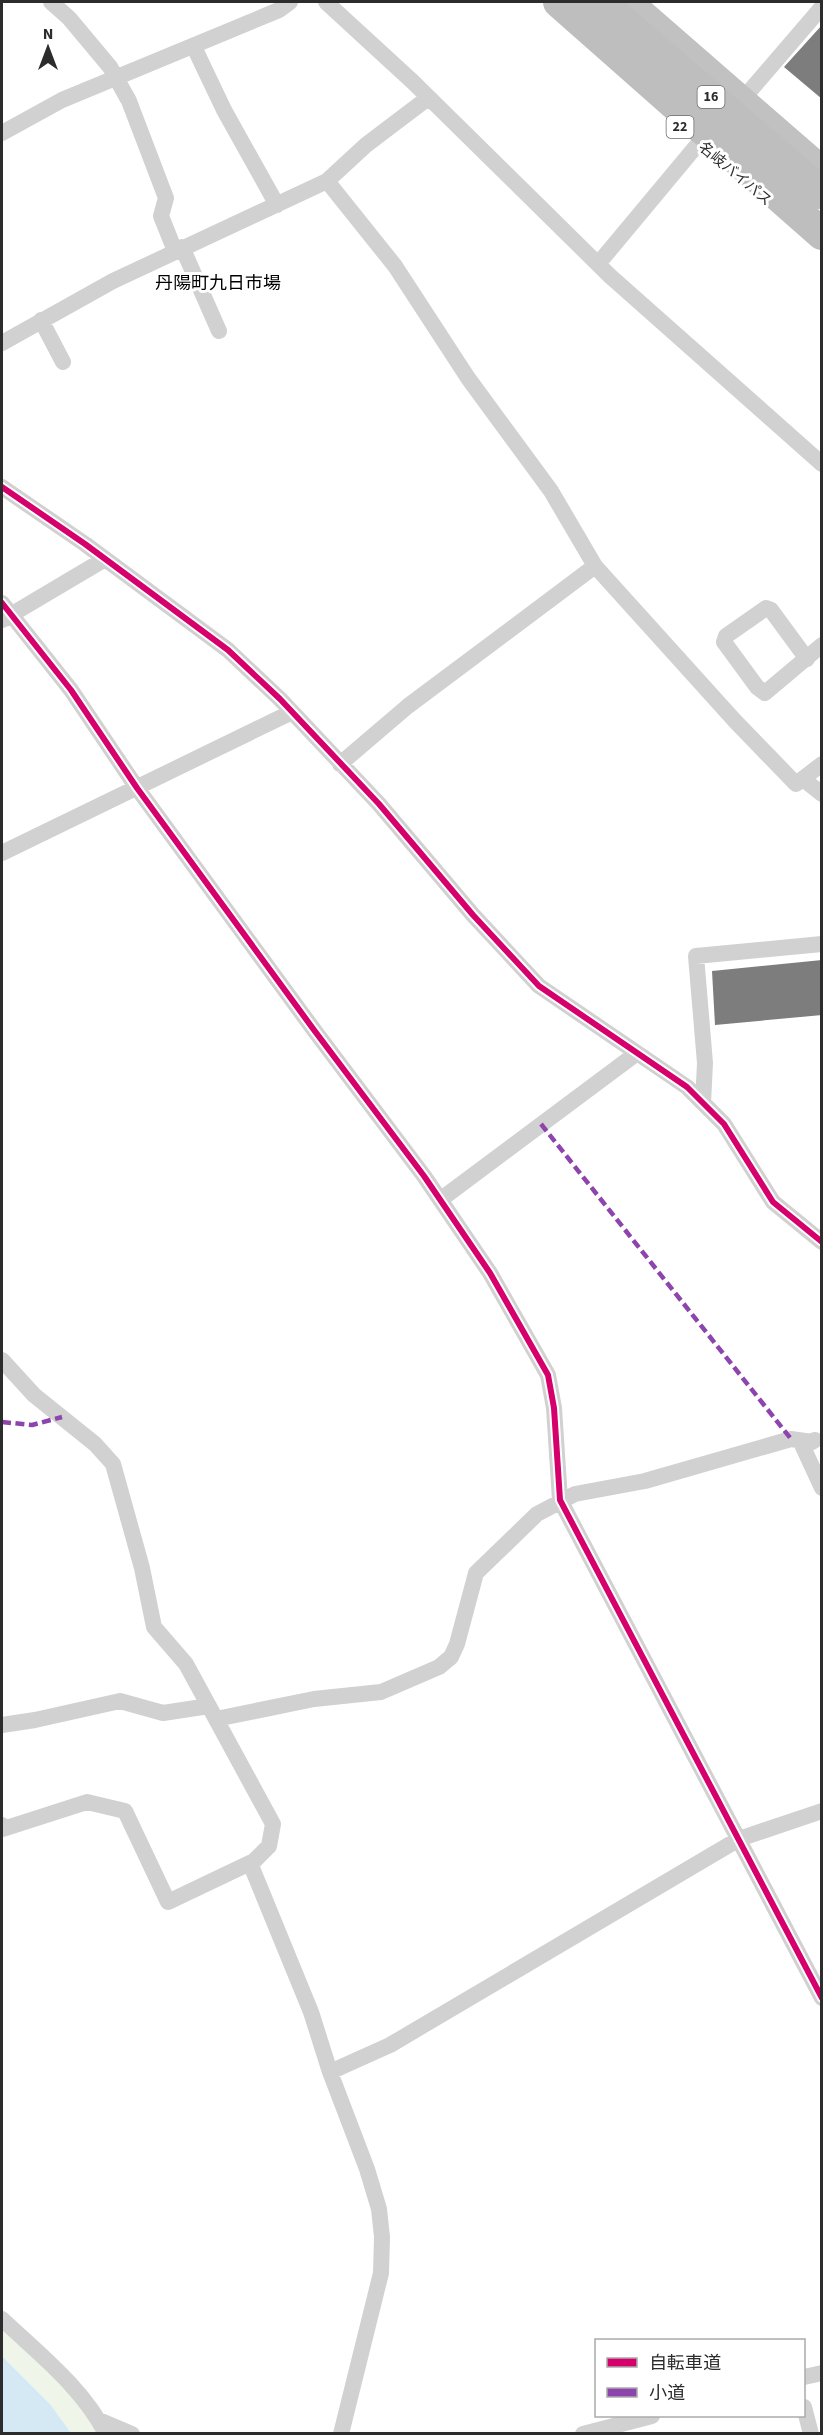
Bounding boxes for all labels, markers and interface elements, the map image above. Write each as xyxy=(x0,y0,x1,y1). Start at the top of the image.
north arrow xyxy=(18,18,78,78)
text: N xyxy=(43,23,53,45)
road number: 16 xyxy=(698,86,724,108)
road number: 22 xyxy=(666,116,694,138)
street label: 名岐バイパス xyxy=(694,137,776,211)
district label: 丹陽町九日市場 xyxy=(155,271,281,296)
legend xyxy=(595,2339,805,2417)
text: 自転車道 xyxy=(649,2351,721,2376)
text: 小道 xyxy=(649,2381,685,2406)

